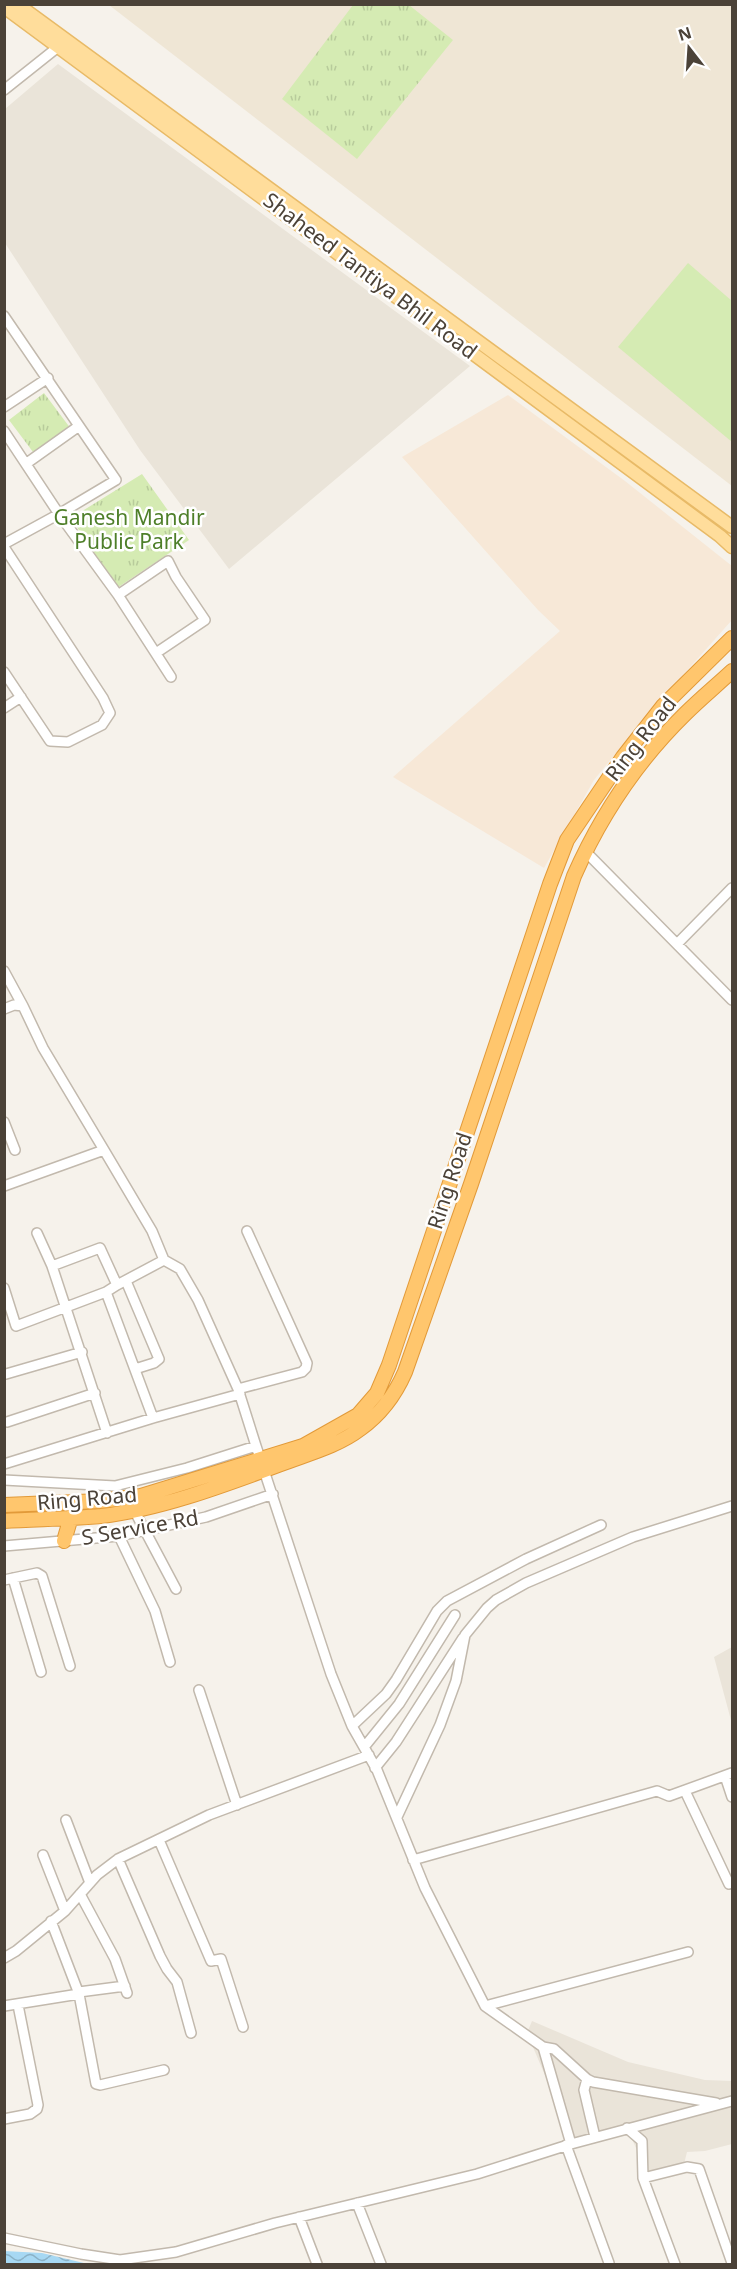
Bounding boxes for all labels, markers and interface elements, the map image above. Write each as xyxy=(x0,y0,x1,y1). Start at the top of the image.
north arrow xyxy=(659,18,719,78)
text: N xyxy=(675,21,694,46)
street label: Shaheed Tantiya Bhil Road xyxy=(258,186,483,365)
park label: Ganesh Mandir Public Park xyxy=(53,503,205,555)
street label: Ring Road xyxy=(598,690,682,787)
street label: Ring Road xyxy=(420,1129,478,1233)
street label: Ring Road xyxy=(36,1480,138,1516)
street label: S Service Rd xyxy=(79,1503,201,1551)

